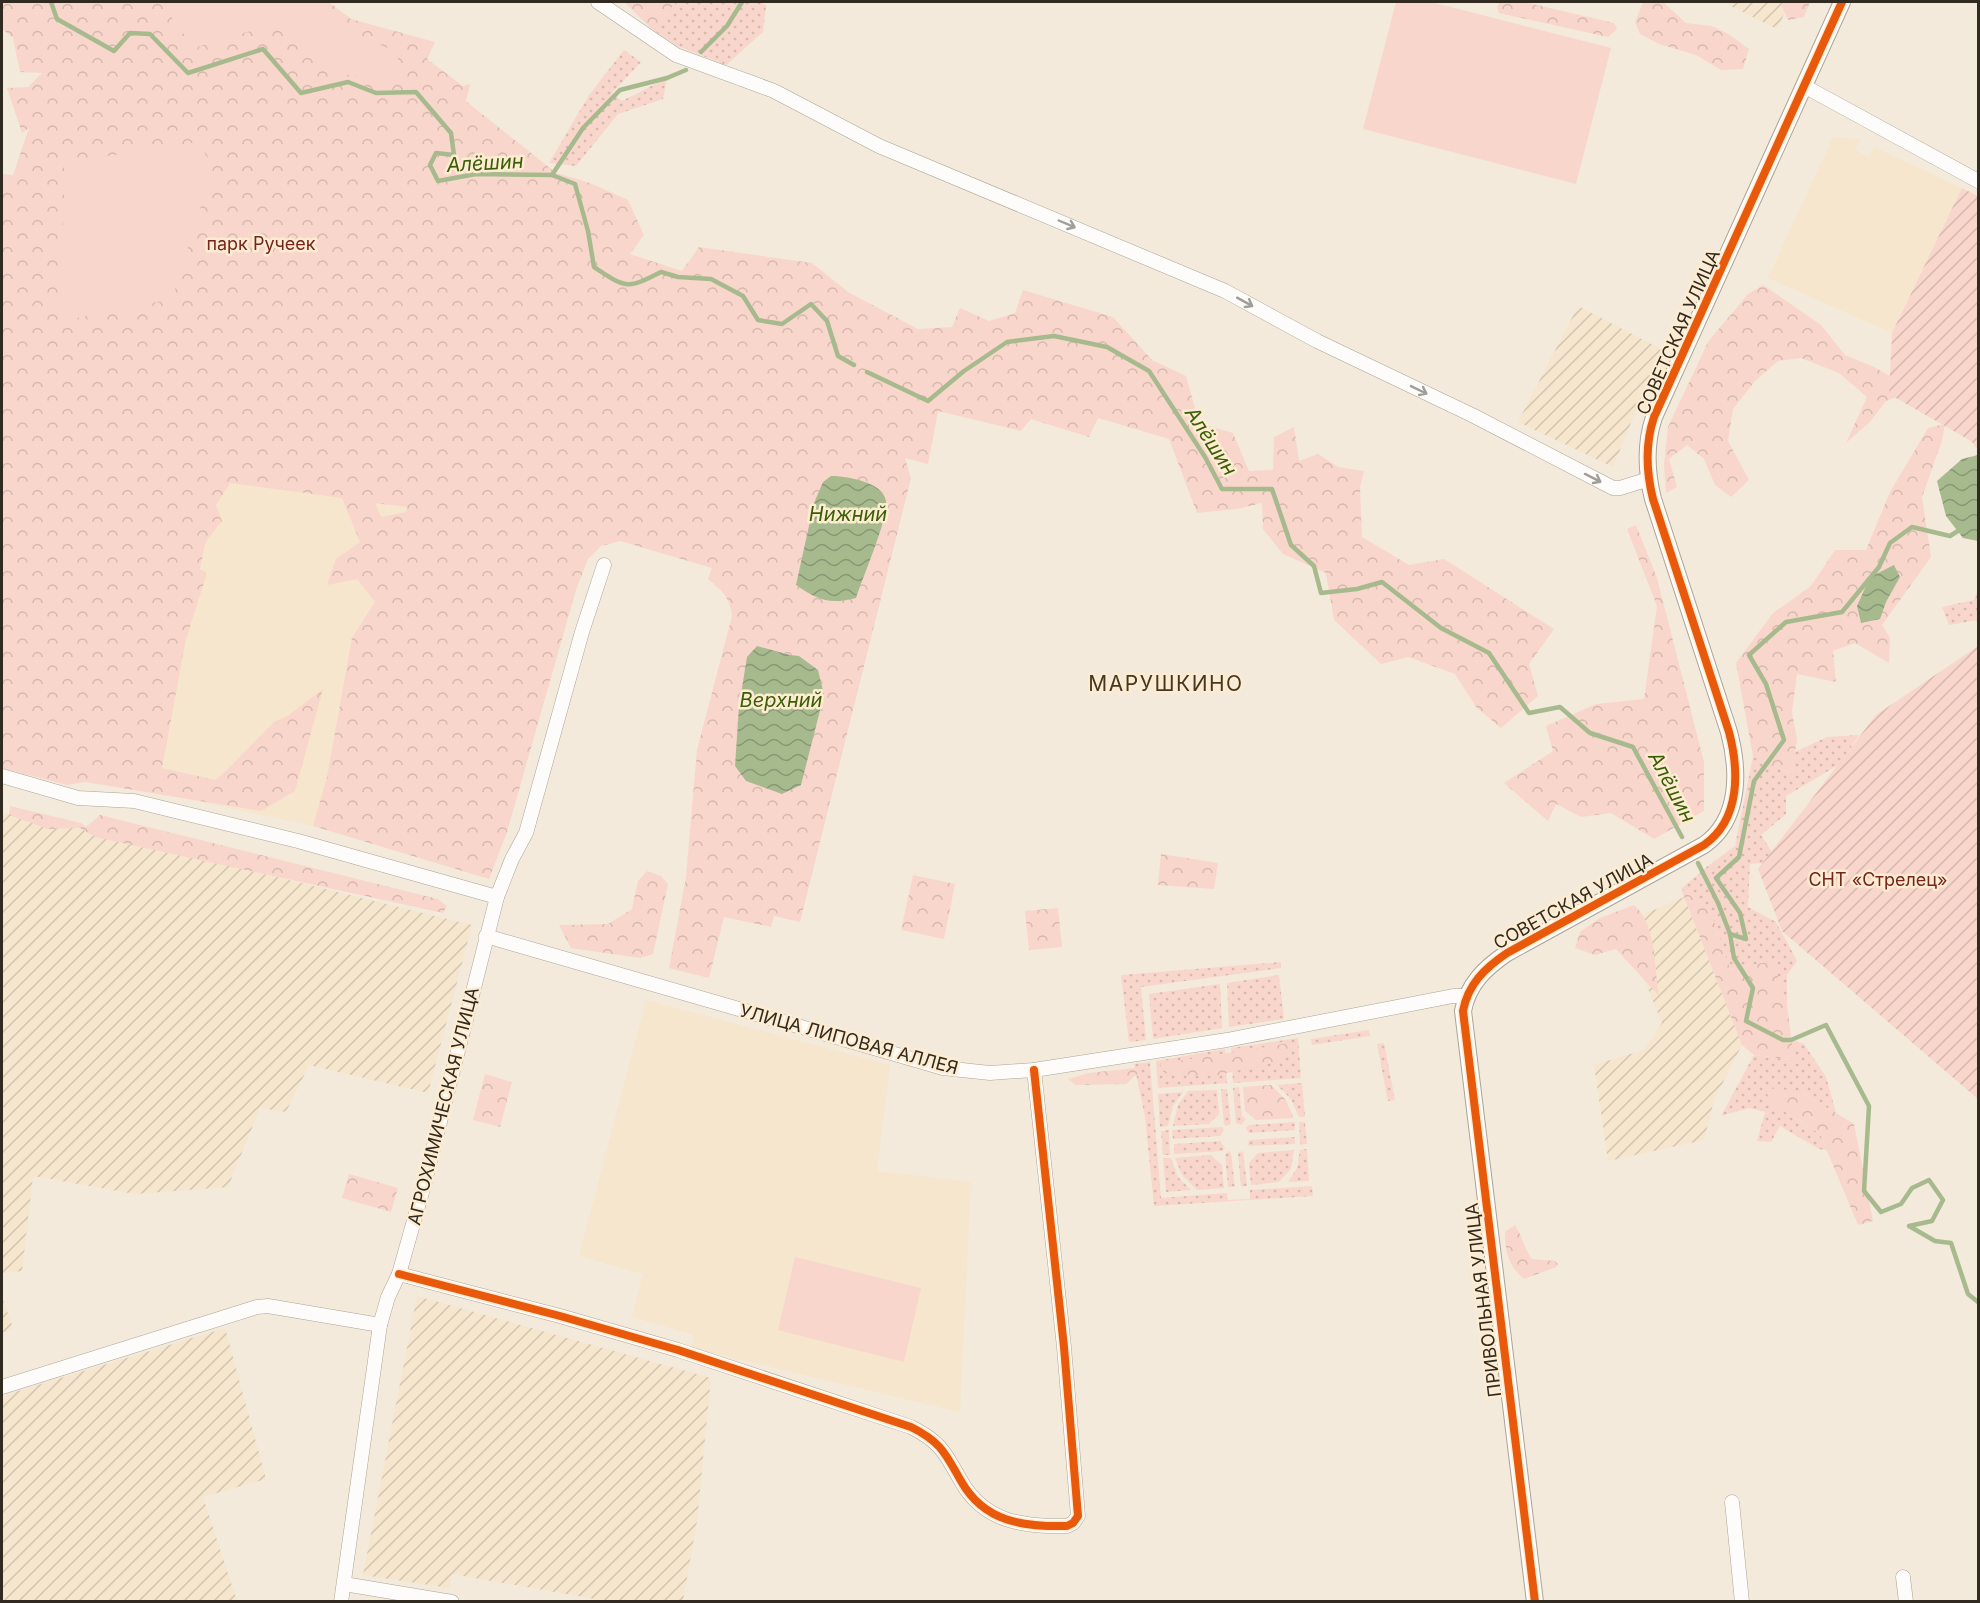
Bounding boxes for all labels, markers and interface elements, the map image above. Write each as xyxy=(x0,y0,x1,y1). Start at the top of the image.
water label: Алёшин xyxy=(445,149,524,177)
one-way arrow xyxy=(1057,219,1075,230)
park label: парк Ручеек xyxy=(206,233,316,254)
street label: СОВЕТСКАЯ УЛИЦА xyxy=(1632,246,1724,418)
one-way arrow xyxy=(1236,296,1253,308)
one-way arrow xyxy=(1410,384,1428,396)
water label: Алёшин xyxy=(1179,401,1242,480)
one-way arrow xyxy=(1584,472,1602,484)
water label: Нижний xyxy=(809,502,887,526)
district label: МАРУШКИНО xyxy=(1088,671,1244,696)
water label: Верхний xyxy=(740,688,823,712)
water label: Алёшин xyxy=(1643,747,1701,827)
street label: СОВЕТСКАЯ УЛИЦА xyxy=(1490,849,1656,953)
park label: СНТ «Стрелец» xyxy=(1808,869,1948,890)
street label: АГРОХИМИЧЕСКАЯ УЛИЦА xyxy=(403,985,483,1227)
street label: УЛИЦА ЛИПОВАЯ АЛЛЕЯ xyxy=(737,1000,961,1078)
street label: ПРИВОЛЬНАЯ УЛИЦА xyxy=(1461,1202,1505,1398)

